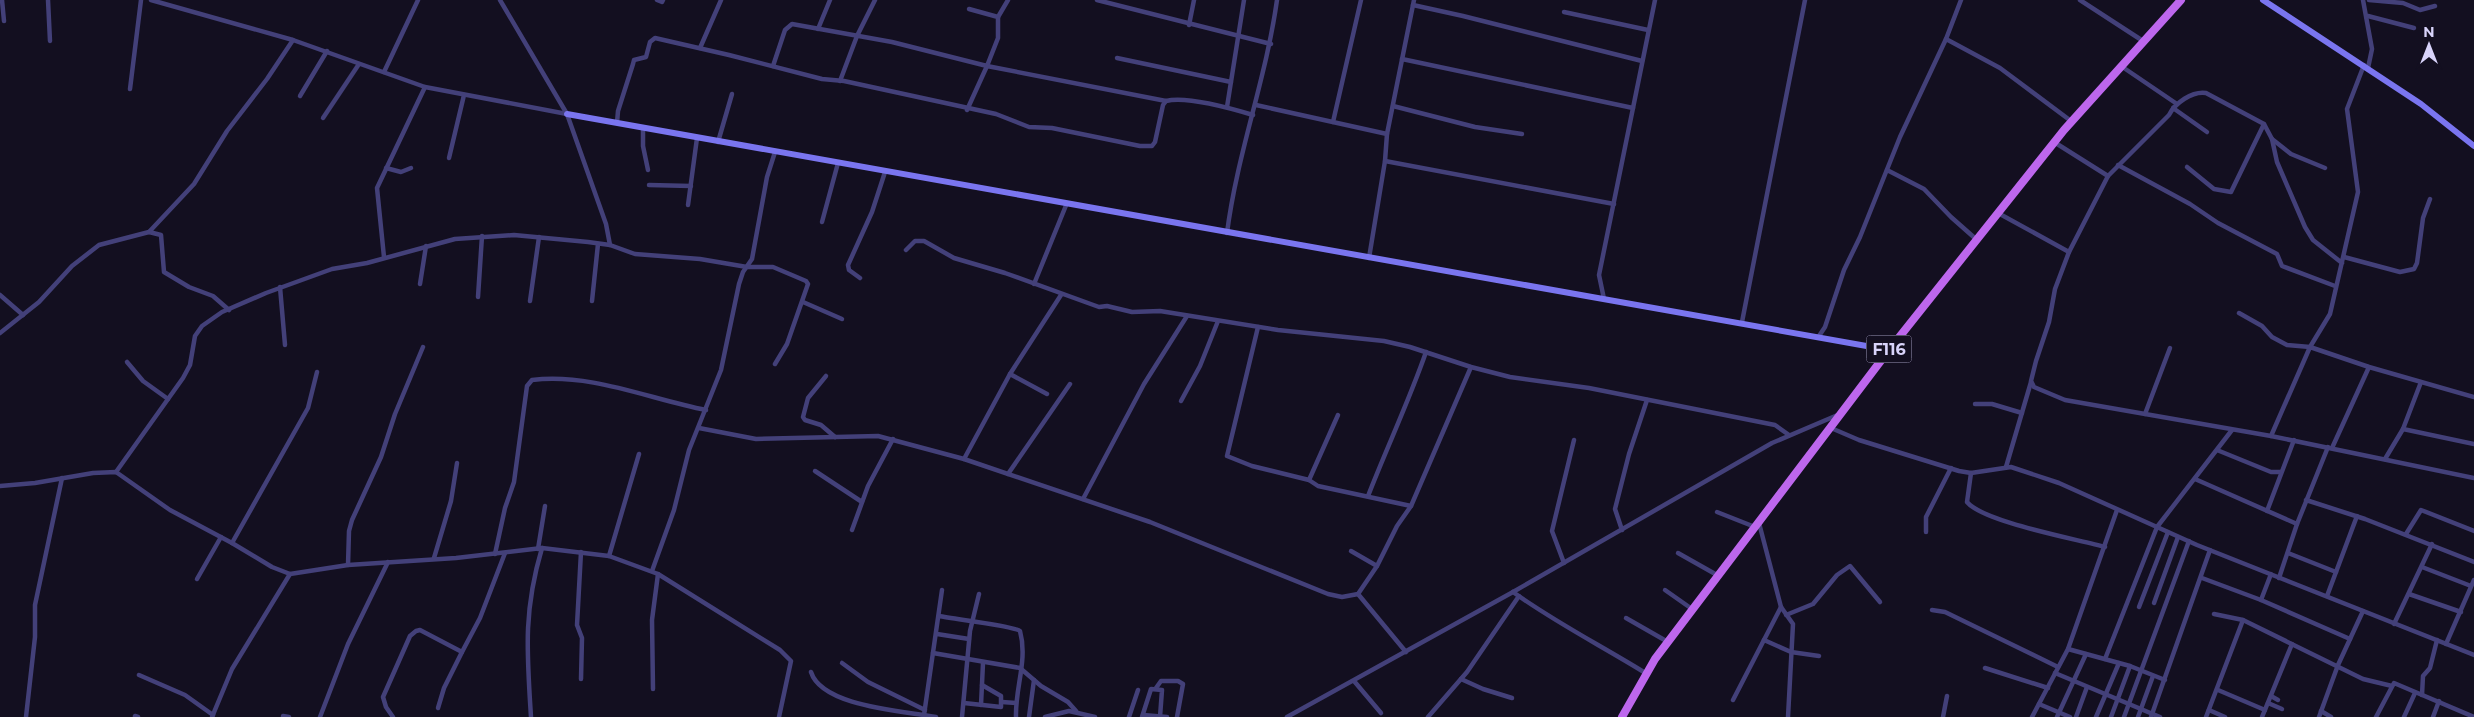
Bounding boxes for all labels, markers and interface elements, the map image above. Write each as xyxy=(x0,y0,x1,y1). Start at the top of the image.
north arrow xyxy=(2404,20,2454,70)
text: N xyxy=(2423,23,2435,41)
road number: F116 xyxy=(1866,336,1912,362)

